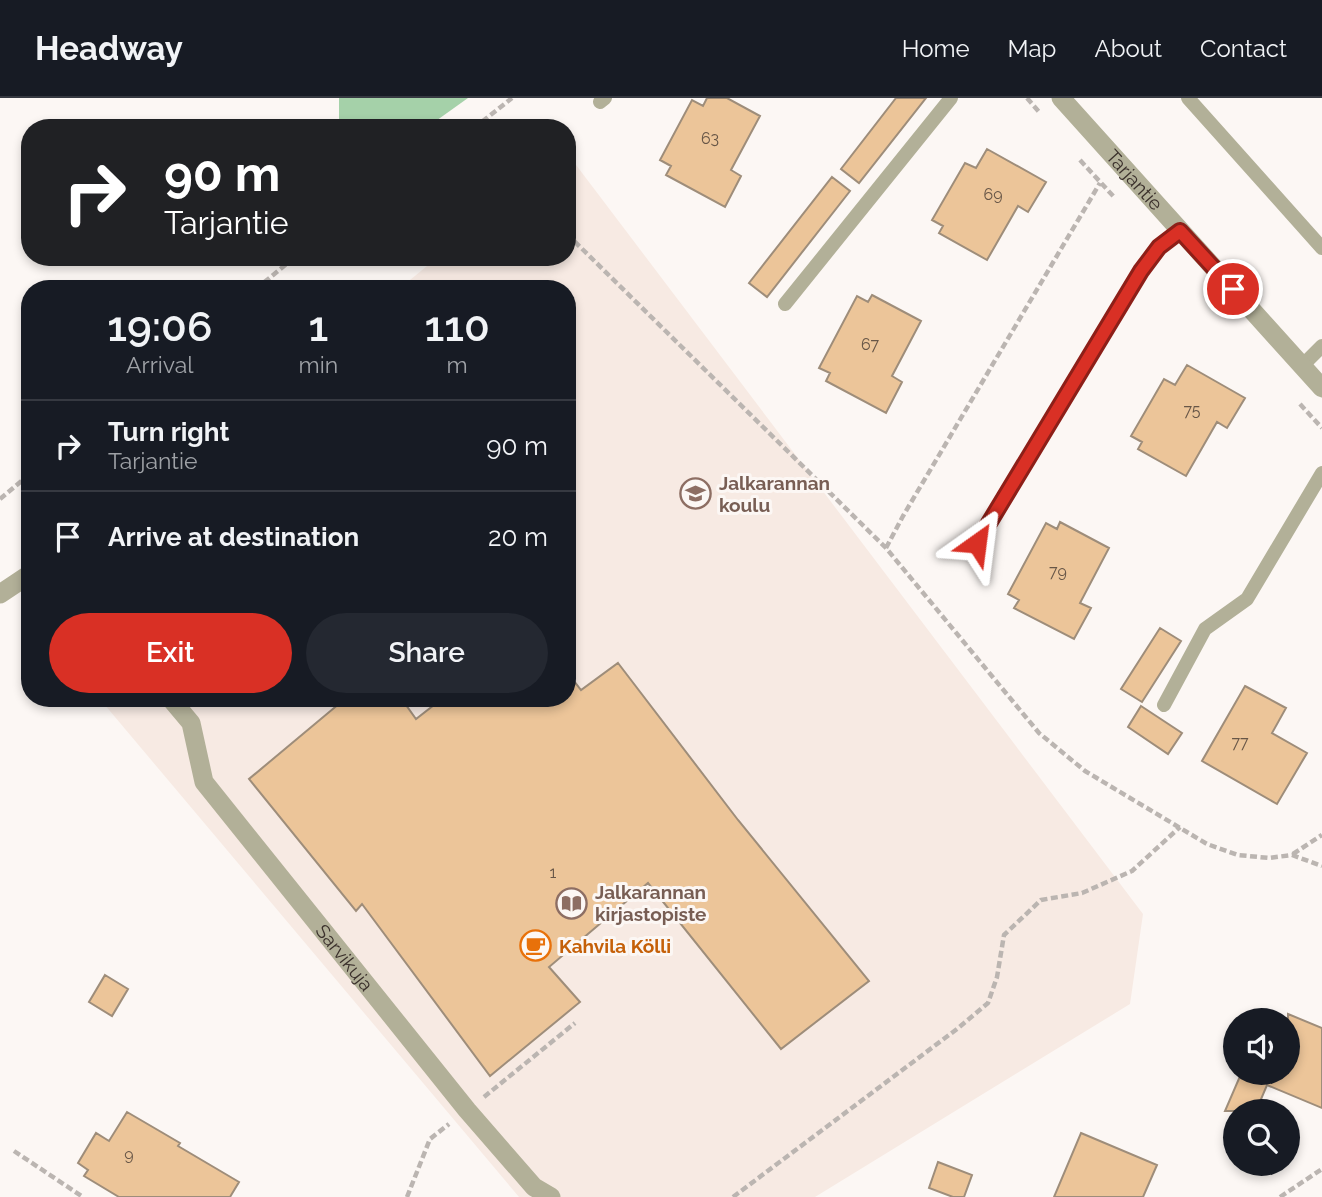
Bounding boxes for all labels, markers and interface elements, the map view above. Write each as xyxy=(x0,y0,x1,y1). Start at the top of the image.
text: Headway xyxy=(35,29,183,68)
text: Home xyxy=(902,34,970,63)
text: Map xyxy=(1008,34,1056,63)
text: About xyxy=(1094,34,1162,63)
text: Contact xyxy=(1200,34,1287,63)
house number: 63 xyxy=(701,129,719,148)
text: 90 m xyxy=(164,145,280,202)
street label: Tarjantie xyxy=(1102,145,1167,215)
icon: right xyxy=(49,147,140,238)
house number: 69 xyxy=(983,185,1003,204)
text: Tarjantie xyxy=(164,204,288,241)
pin xyxy=(1203,259,1263,319)
icon: arrive xyxy=(1214,270,1252,308)
text: 19:06 xyxy=(107,302,212,351)
text: 1 xyxy=(308,302,328,351)
text: 110 xyxy=(424,302,490,351)
house number: 67 xyxy=(861,335,880,354)
text: Arrival xyxy=(126,351,194,378)
text: min xyxy=(299,351,338,378)
text: m xyxy=(447,351,468,378)
house number: 75 xyxy=(1183,401,1201,420)
text: Turn right xyxy=(108,417,229,447)
icon: right xyxy=(49,427,87,465)
text: 90 m xyxy=(486,431,548,461)
text: Tarjantie xyxy=(108,447,197,474)
place label: Jalkarannan koulu xyxy=(719,472,830,516)
school or university icon: Jalkarannan koulu xyxy=(679,477,713,511)
position arrow xyxy=(940,506,1014,580)
icon: arrive xyxy=(49,518,87,556)
text: Arrive at destination xyxy=(108,522,359,552)
text: 20 m xyxy=(488,522,548,552)
house number: 79 xyxy=(1049,562,1067,581)
button: Exit xyxy=(49,613,292,693)
button: Share xyxy=(306,613,548,693)
house number: 77 xyxy=(1231,733,1249,752)
house number: 1 xyxy=(550,863,557,882)
place label: Jalkarannan kirjastopiste xyxy=(595,881,706,925)
library icon: Jalkarannan kirjastopiste xyxy=(555,886,589,920)
street label: Sarvikuja xyxy=(311,920,378,995)
cafe icon: Kahvila Kölli xyxy=(519,929,553,963)
place label: Kahvila Kölli xyxy=(559,935,671,957)
map controls xyxy=(1223,1008,1300,1176)
button: sound xyxy=(1223,1008,1300,1085)
button: search xyxy=(1223,1099,1300,1176)
house number: 9 xyxy=(124,1145,134,1164)

